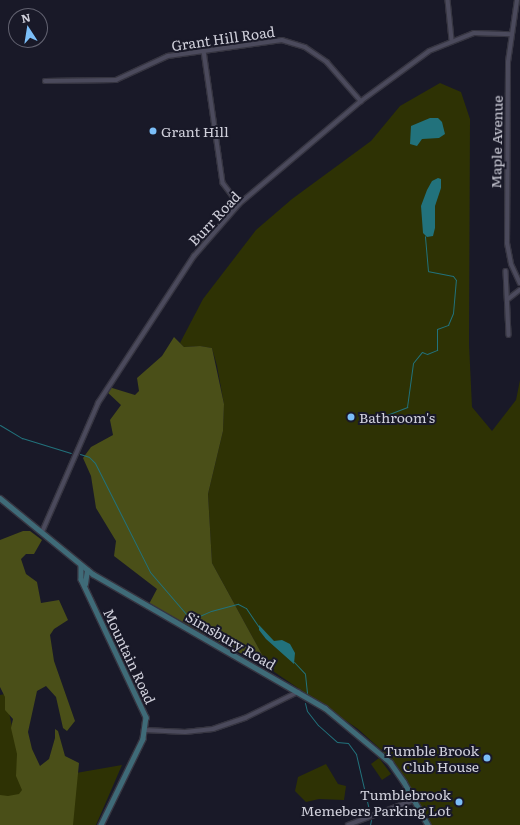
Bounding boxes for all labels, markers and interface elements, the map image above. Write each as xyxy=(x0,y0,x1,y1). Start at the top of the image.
north arrow xyxy=(8,8,48,48)
text: N xyxy=(20,8,32,26)
street label: Grant Hill Road xyxy=(170,22,276,54)
street label: Maple Avenue xyxy=(487,95,505,189)
place label: Grant Hill xyxy=(161,123,229,139)
marker: Grant Hill xyxy=(148,126,158,136)
street label: Burr Road xyxy=(185,187,243,249)
place label: Bathroom's xyxy=(359,409,435,425)
marker: Bathroom's xyxy=(346,412,356,422)
street label: Mountain Road xyxy=(101,606,159,706)
street label: Simsbury Road xyxy=(183,607,279,673)
place label: Tumble Brook Club House xyxy=(384,742,479,774)
marker: Tumble Brook Club House xyxy=(482,753,492,763)
place label: Tumblebrook Memebers Parking Lot xyxy=(301,786,451,818)
marker: Tumblebrook Memebers Parking Lot xyxy=(454,797,464,807)

